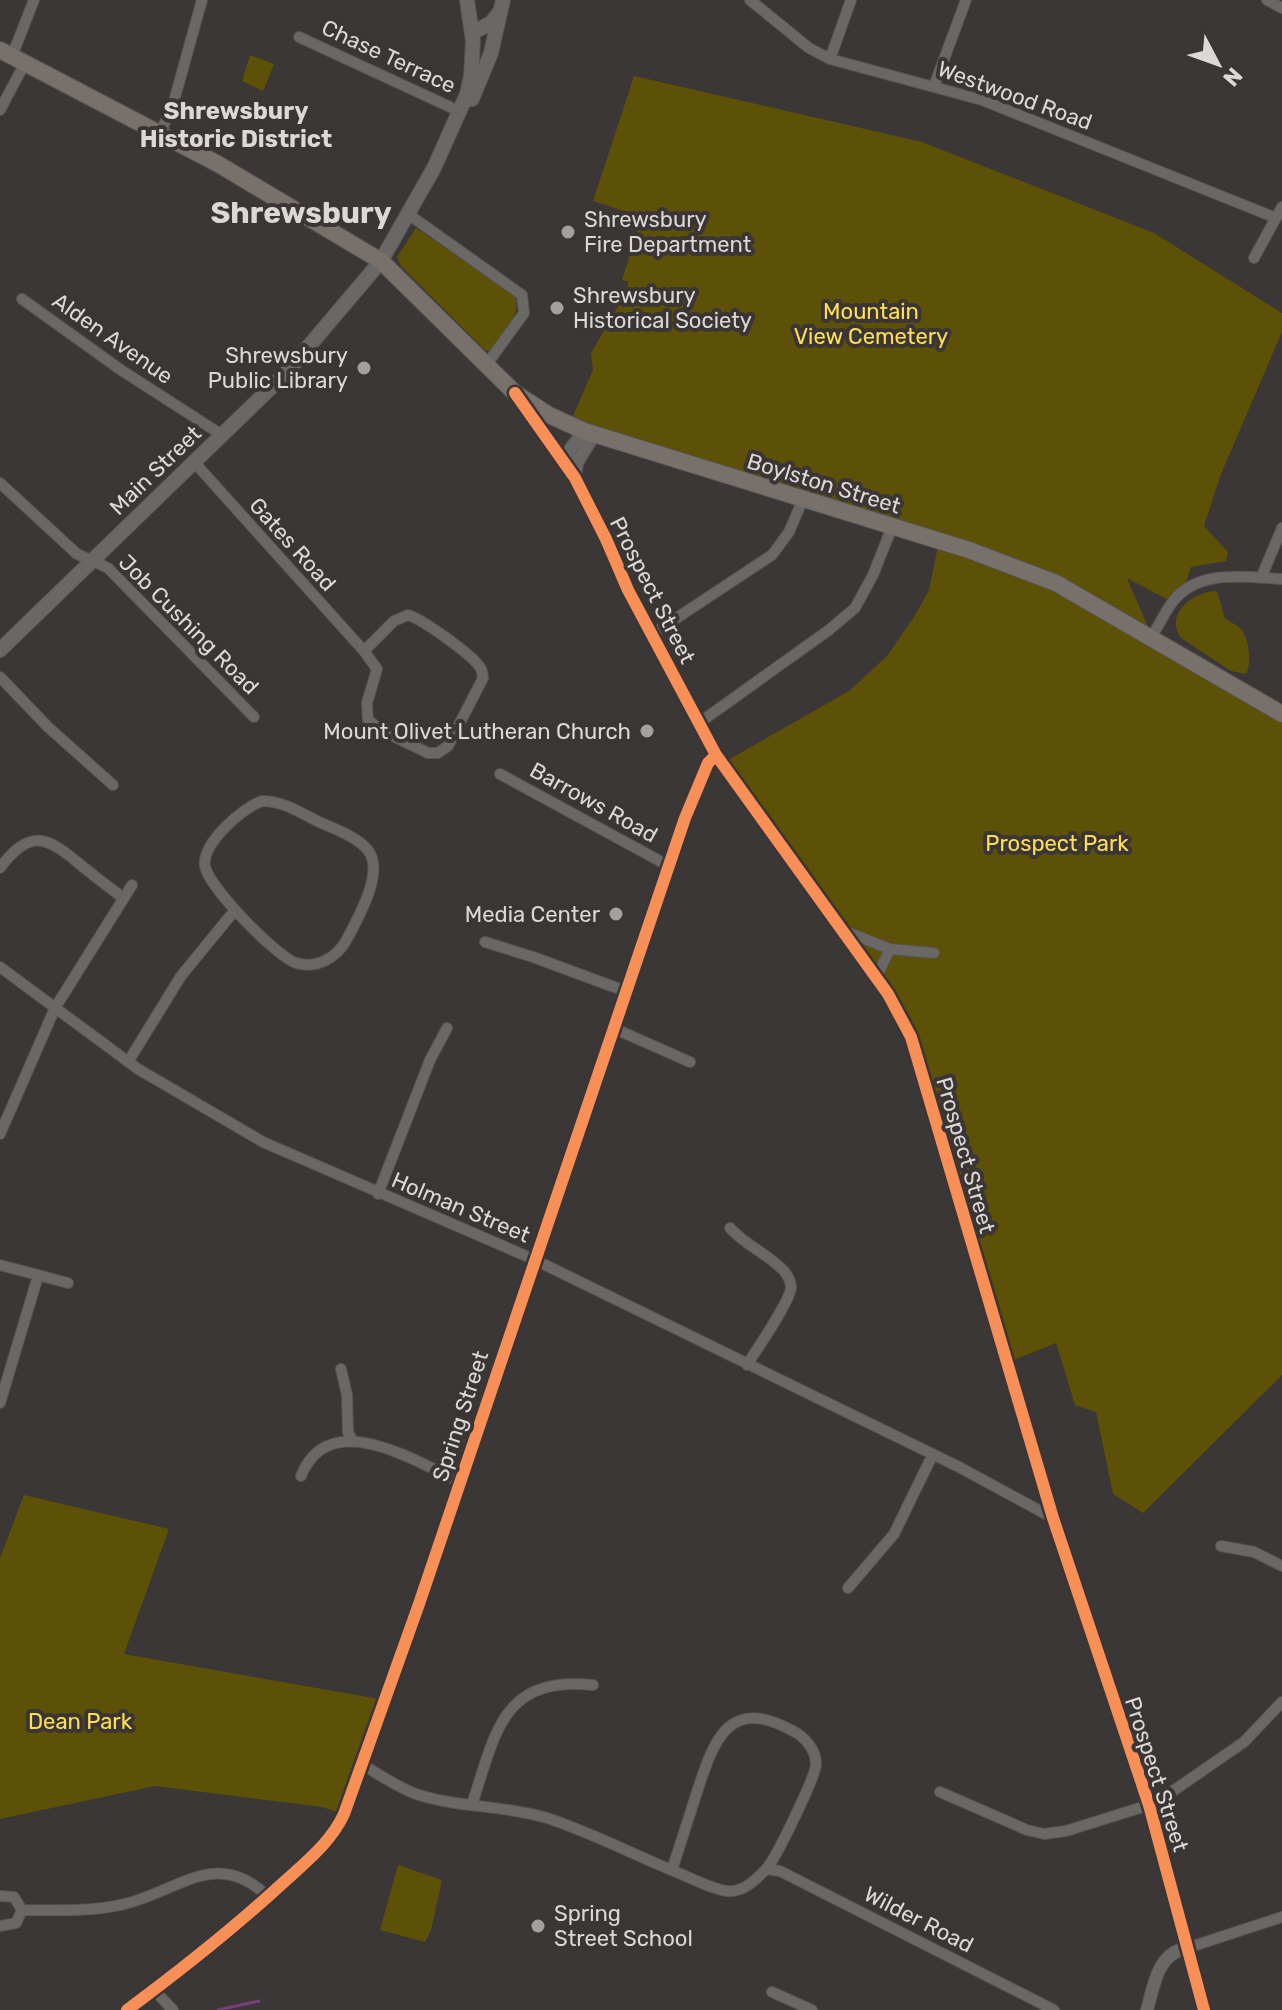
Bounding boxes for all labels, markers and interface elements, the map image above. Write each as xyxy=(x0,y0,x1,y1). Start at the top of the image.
street label: Chase Terrace xyxy=(318,14,460,99)
north arrow xyxy=(1178,24,1258,104)
street label: Westwood Road xyxy=(934,55,1096,136)
text: N xyxy=(1217,62,1248,92)
district label: Shrewsbury Historic District xyxy=(140,97,332,153)
district label: Shrewsbury xyxy=(210,195,392,231)
place label: Shrewsbury Fire Department xyxy=(584,206,752,258)
marker: Shrewsbury Fire Department xyxy=(559,223,577,241)
place label: Shrewsbury Historical Society xyxy=(573,282,752,334)
street label: Alden Avenue xyxy=(47,287,178,390)
park label: Mountain View Cemetery xyxy=(794,298,948,350)
marker: Shrewsbury Historical Society xyxy=(548,299,566,317)
place label: Shrewsbury Public Library xyxy=(208,342,348,394)
marker: Shrewsbury Public Library xyxy=(355,359,373,377)
street label: Main Street xyxy=(104,420,207,521)
street label: Boylston Street xyxy=(744,447,904,520)
street label: Gates Road xyxy=(244,492,342,597)
street label: Prospect Street xyxy=(604,512,701,669)
street label: Job Cushing Road xyxy=(113,549,264,700)
place label: Mount Olivet Lutheran Church xyxy=(323,718,631,745)
marker: Mount Olivet Lutheran Church xyxy=(638,722,656,740)
street label: Barrows Road xyxy=(525,756,662,849)
park label: Prospect Park xyxy=(985,830,1129,857)
place label: Media Center xyxy=(465,901,601,928)
marker: Media Center xyxy=(607,905,625,923)
street label: Prospect Street xyxy=(930,1074,1001,1237)
street label: Holman Street xyxy=(388,1166,534,1249)
street label: Spring Street xyxy=(427,1347,494,1485)
street label: Prospect Street xyxy=(1119,1693,1194,1855)
park label: Dean Park xyxy=(28,1708,133,1735)
street label: Wilder Road xyxy=(860,1880,978,1959)
place label: Spring Street School xyxy=(554,1900,693,1952)
marker: Spring Street School xyxy=(529,1917,547,1935)

